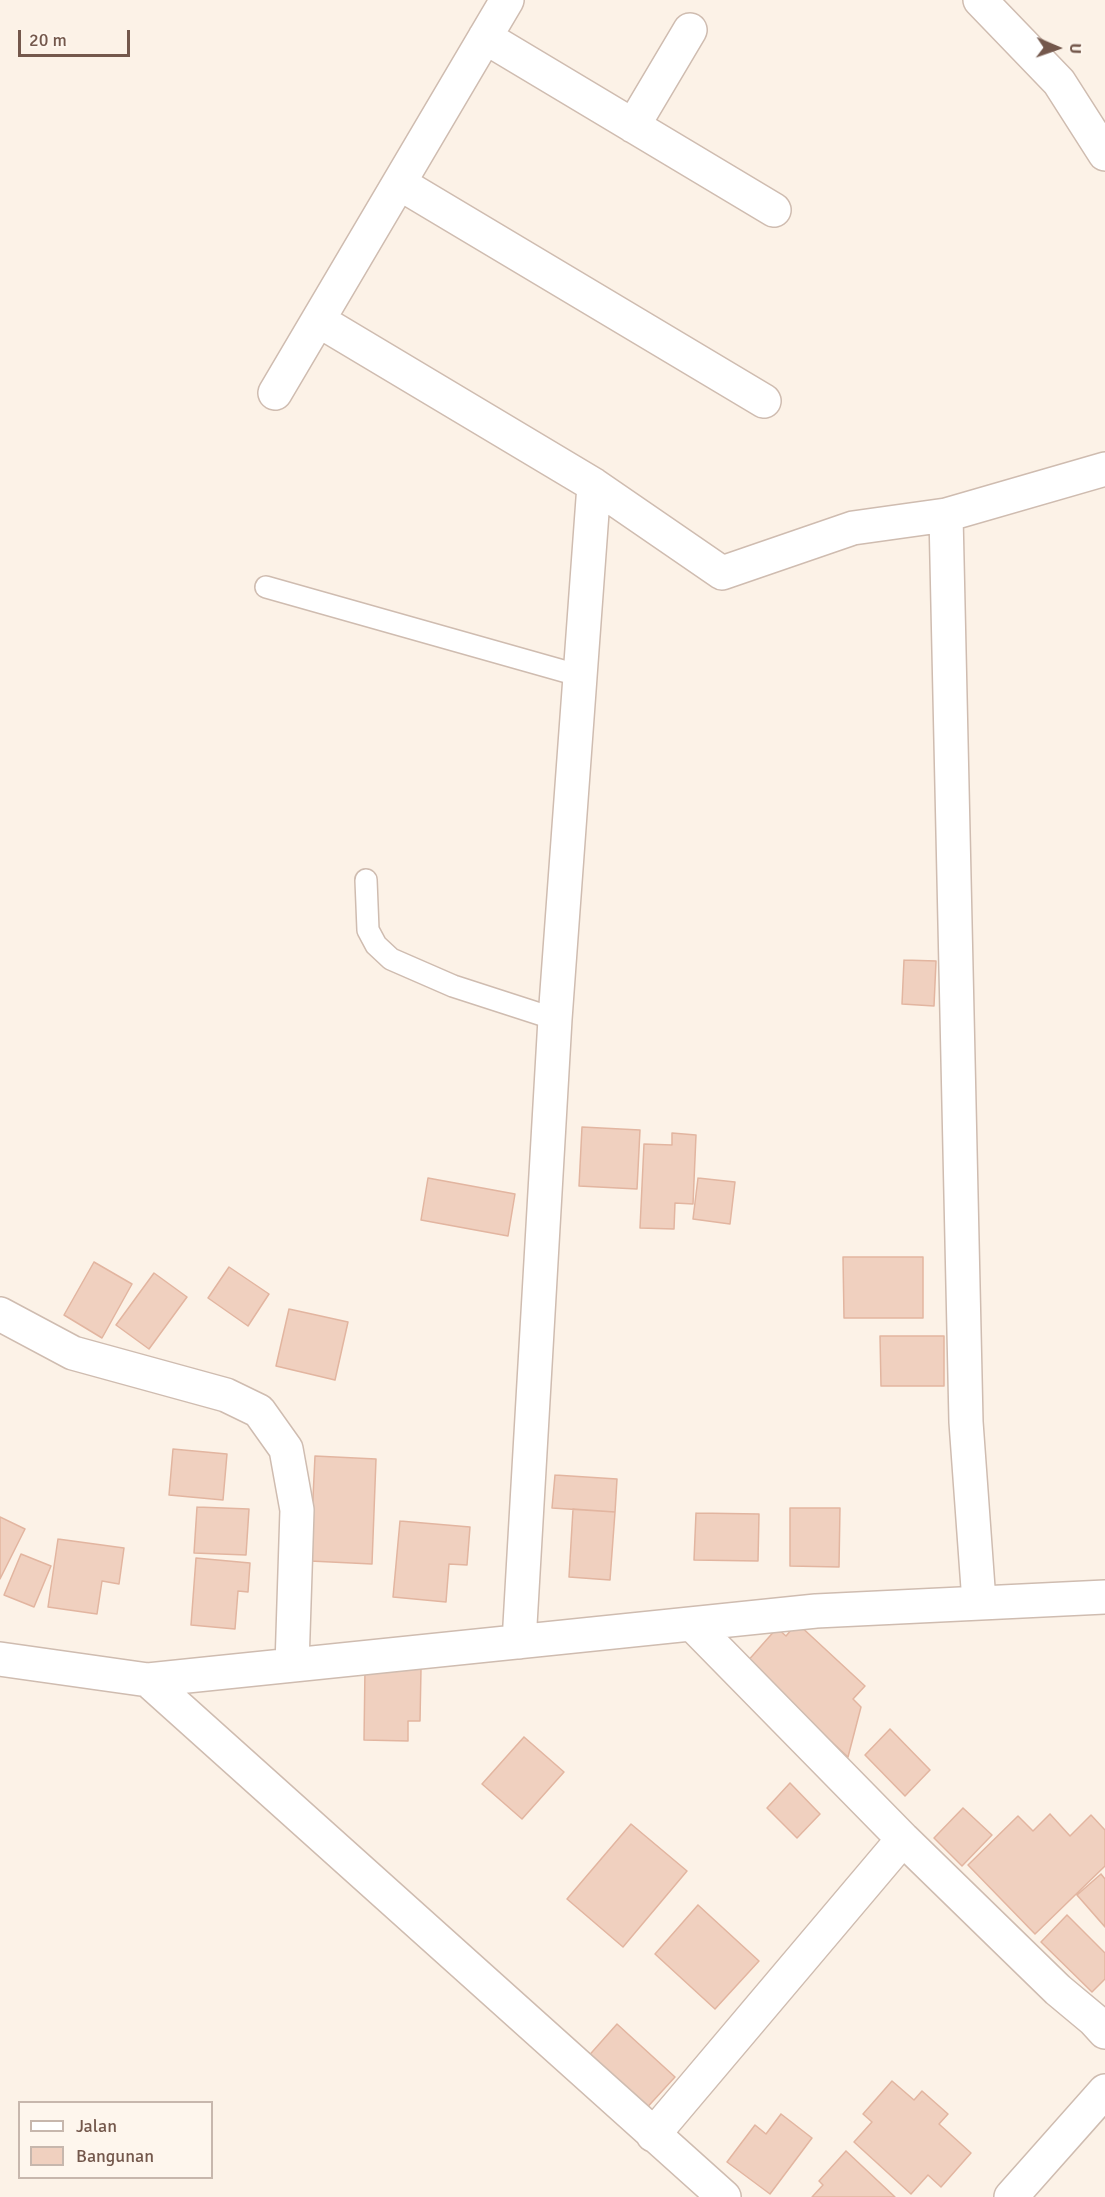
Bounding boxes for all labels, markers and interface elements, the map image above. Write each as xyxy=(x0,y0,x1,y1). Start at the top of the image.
scale bar xyxy=(21,18,134,56)
north arrow xyxy=(1027,18,1087,78)
text: 20 m xyxy=(29,29,67,51)
text: U xyxy=(1065,43,1085,54)
legend xyxy=(18,2101,213,2179)
text: Jalan xyxy=(76,2115,117,2137)
text: Bangunan xyxy=(76,2145,154,2167)

